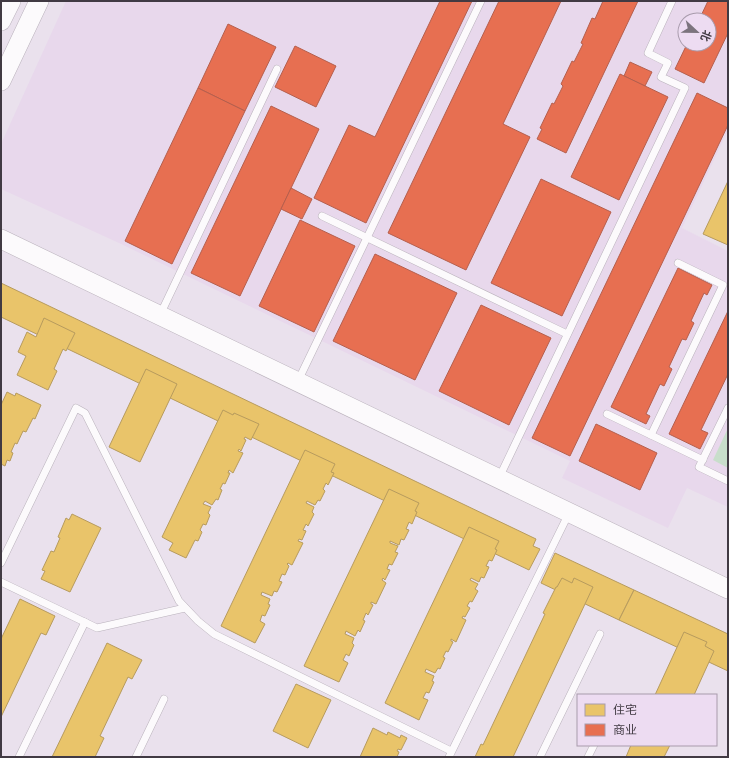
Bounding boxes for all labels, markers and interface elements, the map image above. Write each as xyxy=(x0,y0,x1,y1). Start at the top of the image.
north arrow xyxy=(677,12,717,52)
text: 北 xyxy=(699,28,714,43)
legend xyxy=(577,694,717,746)
text: 住宅 xyxy=(613,703,637,717)
text: 商业 xyxy=(613,723,637,737)

